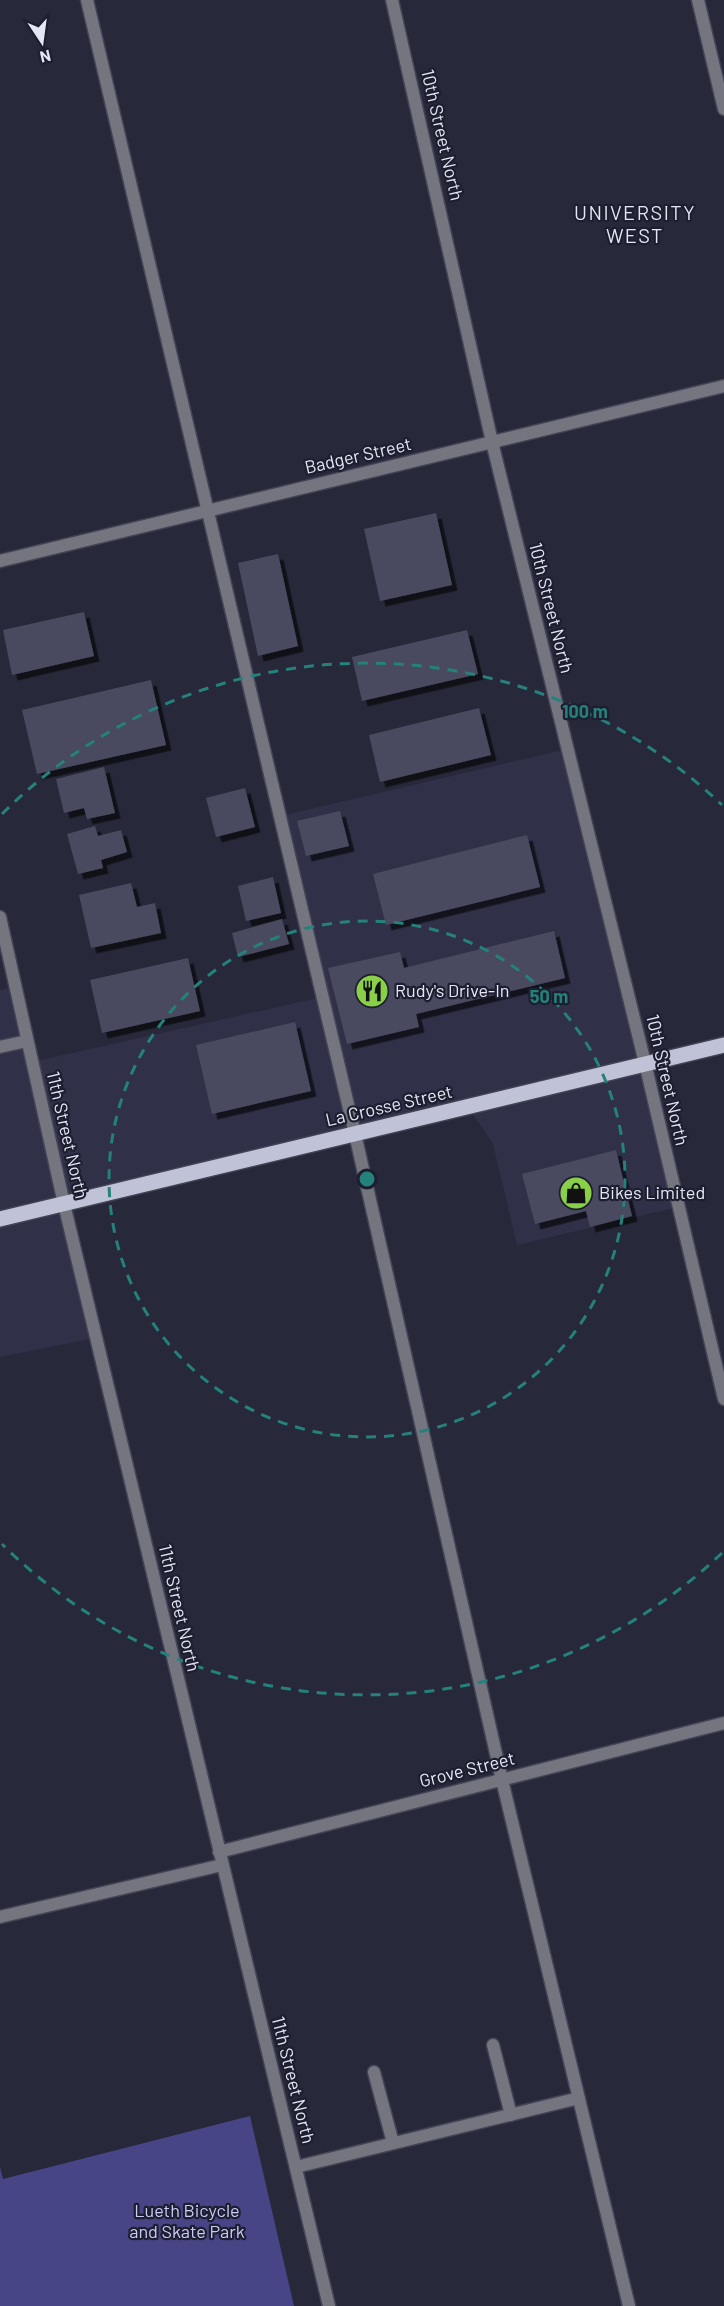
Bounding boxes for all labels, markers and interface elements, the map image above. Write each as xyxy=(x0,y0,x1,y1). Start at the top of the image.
north arrow xyxy=(12,12,72,72)
text: N xyxy=(38,47,53,68)
street label: 10th Street North xyxy=(417,67,469,203)
district label: UNIVERSITY WEST xyxy=(574,200,696,247)
street label: Badger Street xyxy=(302,432,413,478)
street label: 10th Street North xyxy=(525,540,579,675)
text: 100 m xyxy=(562,700,608,722)
restaurant icon: Rudy's Drive-In xyxy=(354,973,390,1009)
place label: Rudy's Drive-In xyxy=(395,979,510,1001)
text: 50 m xyxy=(530,985,568,1007)
street label: 10th Street North xyxy=(642,1012,694,1148)
street label: 11th Street North xyxy=(43,1069,93,1201)
street label: La Crosse Street xyxy=(323,1080,454,1130)
centre of rings xyxy=(357,1169,377,1189)
shop icon: Bikes Limited xyxy=(558,1175,594,1211)
place label: Bikes Limited xyxy=(599,1181,705,1203)
street label: 11th Street North xyxy=(155,1542,205,1674)
street label: Grove Street xyxy=(417,1747,517,1792)
street label: 11th Street North xyxy=(268,2014,320,2146)
park label: Lueth Bicycle and Skate Park xyxy=(129,2199,245,2242)

